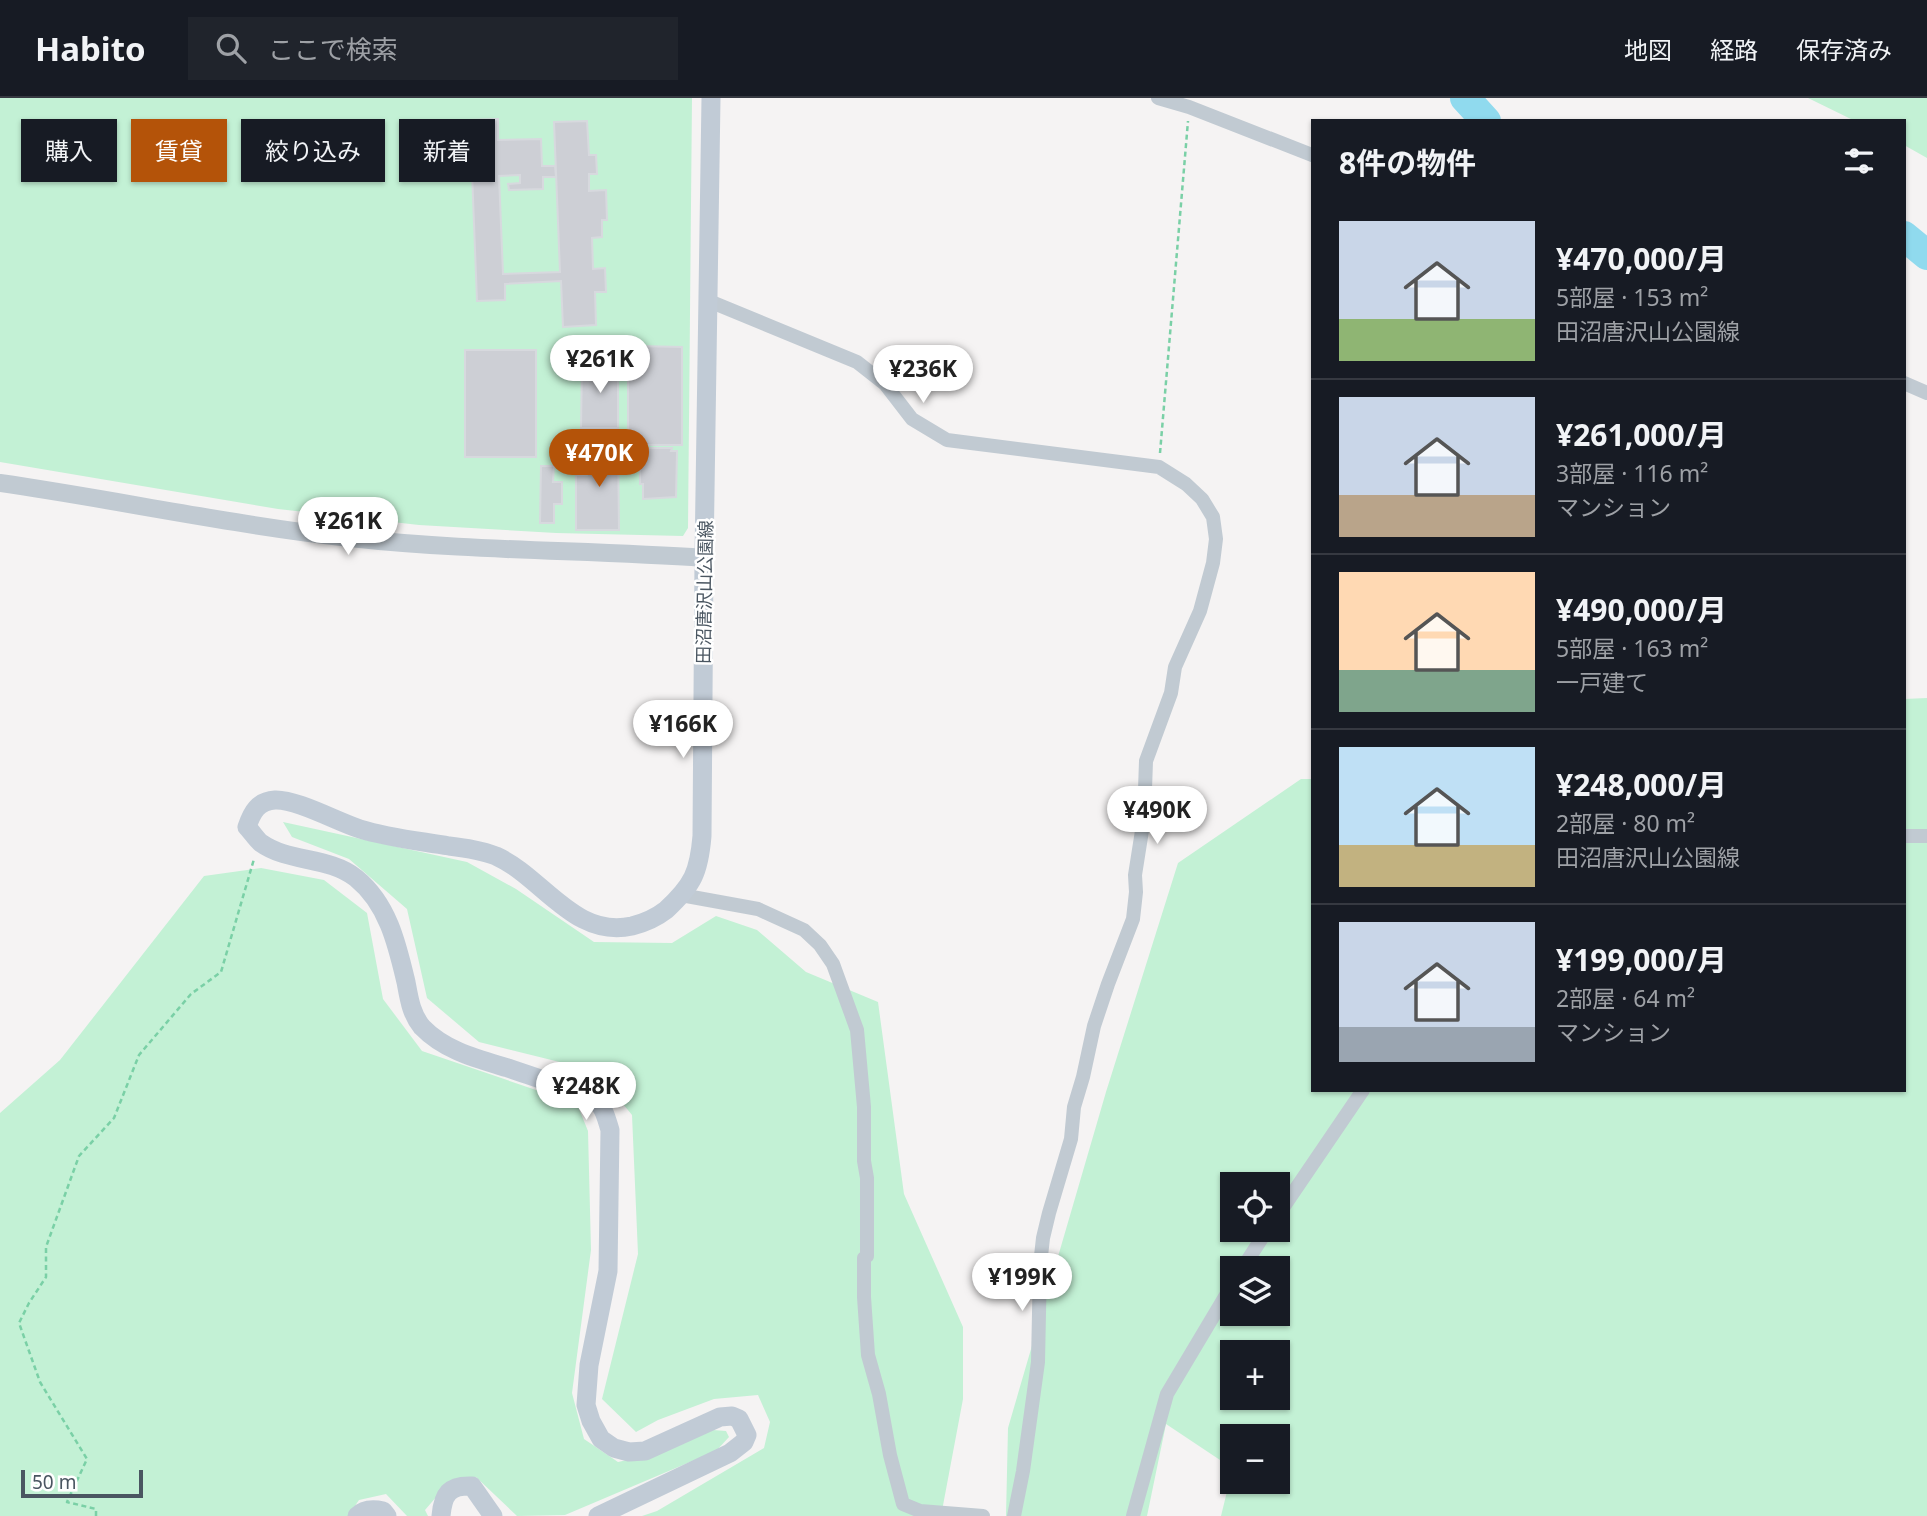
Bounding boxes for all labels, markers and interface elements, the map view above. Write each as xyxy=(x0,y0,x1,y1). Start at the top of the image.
search box xyxy=(188,17,678,80)
text: Habito xyxy=(35,26,146,71)
icon: search xyxy=(212,29,250,67)
text: ここで検索 xyxy=(268,31,398,67)
text: 地図 xyxy=(1624,33,1672,66)
text: 経路 xyxy=(1710,33,1758,66)
text: 保存済み xyxy=(1796,33,1892,66)
chip: 購入 xyxy=(21,119,117,182)
chip: 賃貸 xyxy=(131,119,227,182)
chip: 絞り込み xyxy=(241,119,385,182)
chip: 新着 xyxy=(399,119,495,182)
text: 8件の物件 xyxy=(1339,142,1476,183)
icon: filters xyxy=(1840,142,1878,180)
text: ¥470,000/月 xyxy=(1556,238,1727,279)
icon: home xyxy=(1395,249,1479,333)
text: 5部屋 · 153 m² xyxy=(1556,281,1708,313)
text: 田沼唐沢山公園線 xyxy=(1556,315,1740,347)
pin: ¥261K xyxy=(551,336,649,395)
text: ¥261K xyxy=(566,342,634,374)
pin: ¥236K xyxy=(874,345,972,405)
text: ¥236K xyxy=(889,352,957,384)
text: ¥261,000/月 xyxy=(1556,414,1727,455)
icon: home xyxy=(1395,425,1479,509)
pin: ¥470K xyxy=(550,430,648,489)
text: ¥470K xyxy=(565,436,633,468)
text: 3部屋 · 116 m² xyxy=(1556,457,1708,489)
text: マンション xyxy=(1556,491,1671,523)
pin: ¥261K xyxy=(299,498,397,557)
text: ¥261K xyxy=(314,504,382,536)
street label: 田沼唐沢山公園線 xyxy=(691,520,717,664)
text: ¥490,000/月 xyxy=(1556,589,1727,630)
icon: home xyxy=(1395,600,1479,684)
text: 5部屋 · 163 m² xyxy=(1556,632,1708,664)
text: 一戸建て xyxy=(1556,666,1648,698)
pin: ¥166K xyxy=(634,700,732,760)
text: ¥166K xyxy=(649,707,717,739)
text: ¥248,000/月 xyxy=(1556,764,1727,805)
icon: home xyxy=(1395,775,1479,859)
pin: ¥490K xyxy=(1108,786,1206,846)
text: ¥490K xyxy=(1123,793,1191,825)
text: 2部屋 · 80 m² xyxy=(1556,807,1695,839)
text: 田沼唐沢山公園線 xyxy=(1556,841,1740,873)
text: ¥199,000/月 xyxy=(1556,939,1727,980)
icon: home xyxy=(1395,950,1479,1034)
text: 2部屋 · 64 m² xyxy=(1556,982,1695,1014)
text: マンション xyxy=(1556,1016,1671,1048)
pin: ¥248K xyxy=(537,1062,635,1122)
text: ¥248K xyxy=(552,1069,620,1101)
map controls xyxy=(1220,1172,1290,1494)
button: locate xyxy=(1220,1172,1290,1242)
pin: ¥199K xyxy=(973,1254,1071,1313)
button: layers xyxy=(1220,1256,1290,1326)
text: ¥199K xyxy=(988,1260,1056,1292)
button: + xyxy=(1220,1340,1290,1410)
button: − xyxy=(1220,1424,1290,1494)
scale bar xyxy=(21,1467,144,1499)
text: 50 m xyxy=(32,1469,76,1495)

